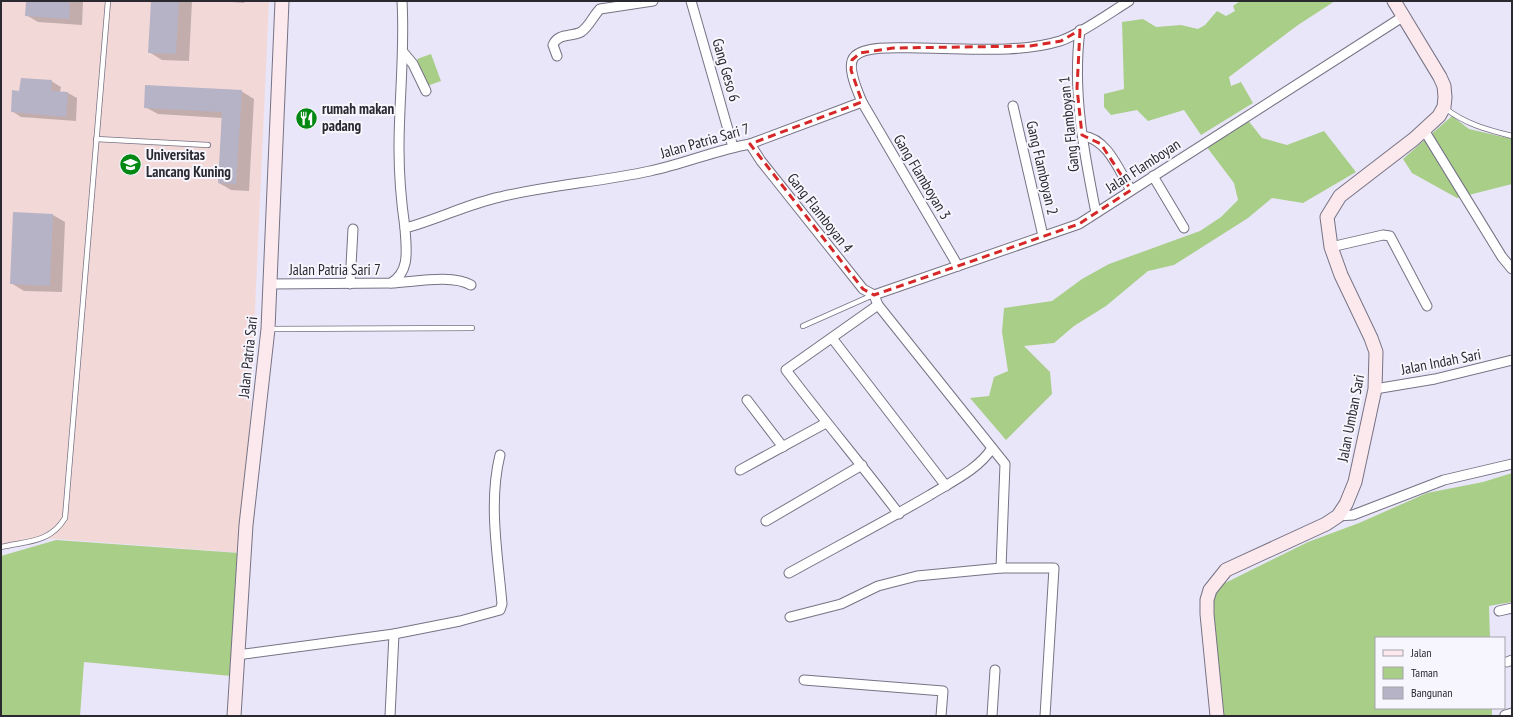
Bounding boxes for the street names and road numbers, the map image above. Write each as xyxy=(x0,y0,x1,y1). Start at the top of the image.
street label: Gang Geso 6 xyxy=(708,36,745,104)
street label: Gang Flamboyan 1 xyxy=(1054,75,1083,173)
street label: Jalan Patria Sari 7 xyxy=(657,119,752,163)
street label: Gang Flamboyan 2 xyxy=(1022,119,1063,217)
street label: Gang Flamboyan 3 xyxy=(890,131,955,223)
street label: Jalan Flamboyan xyxy=(1101,134,1184,197)
street label: Gang Flamboyan 4 xyxy=(783,169,858,257)
street label: Jalan Patria Sari 7 xyxy=(288,260,381,279)
street label: Jalan Patria Sari xyxy=(234,315,261,400)
street label: Jalan Indah Sari xyxy=(1398,344,1482,379)
street label: Jalan Umban Sari xyxy=(1333,373,1368,464)

